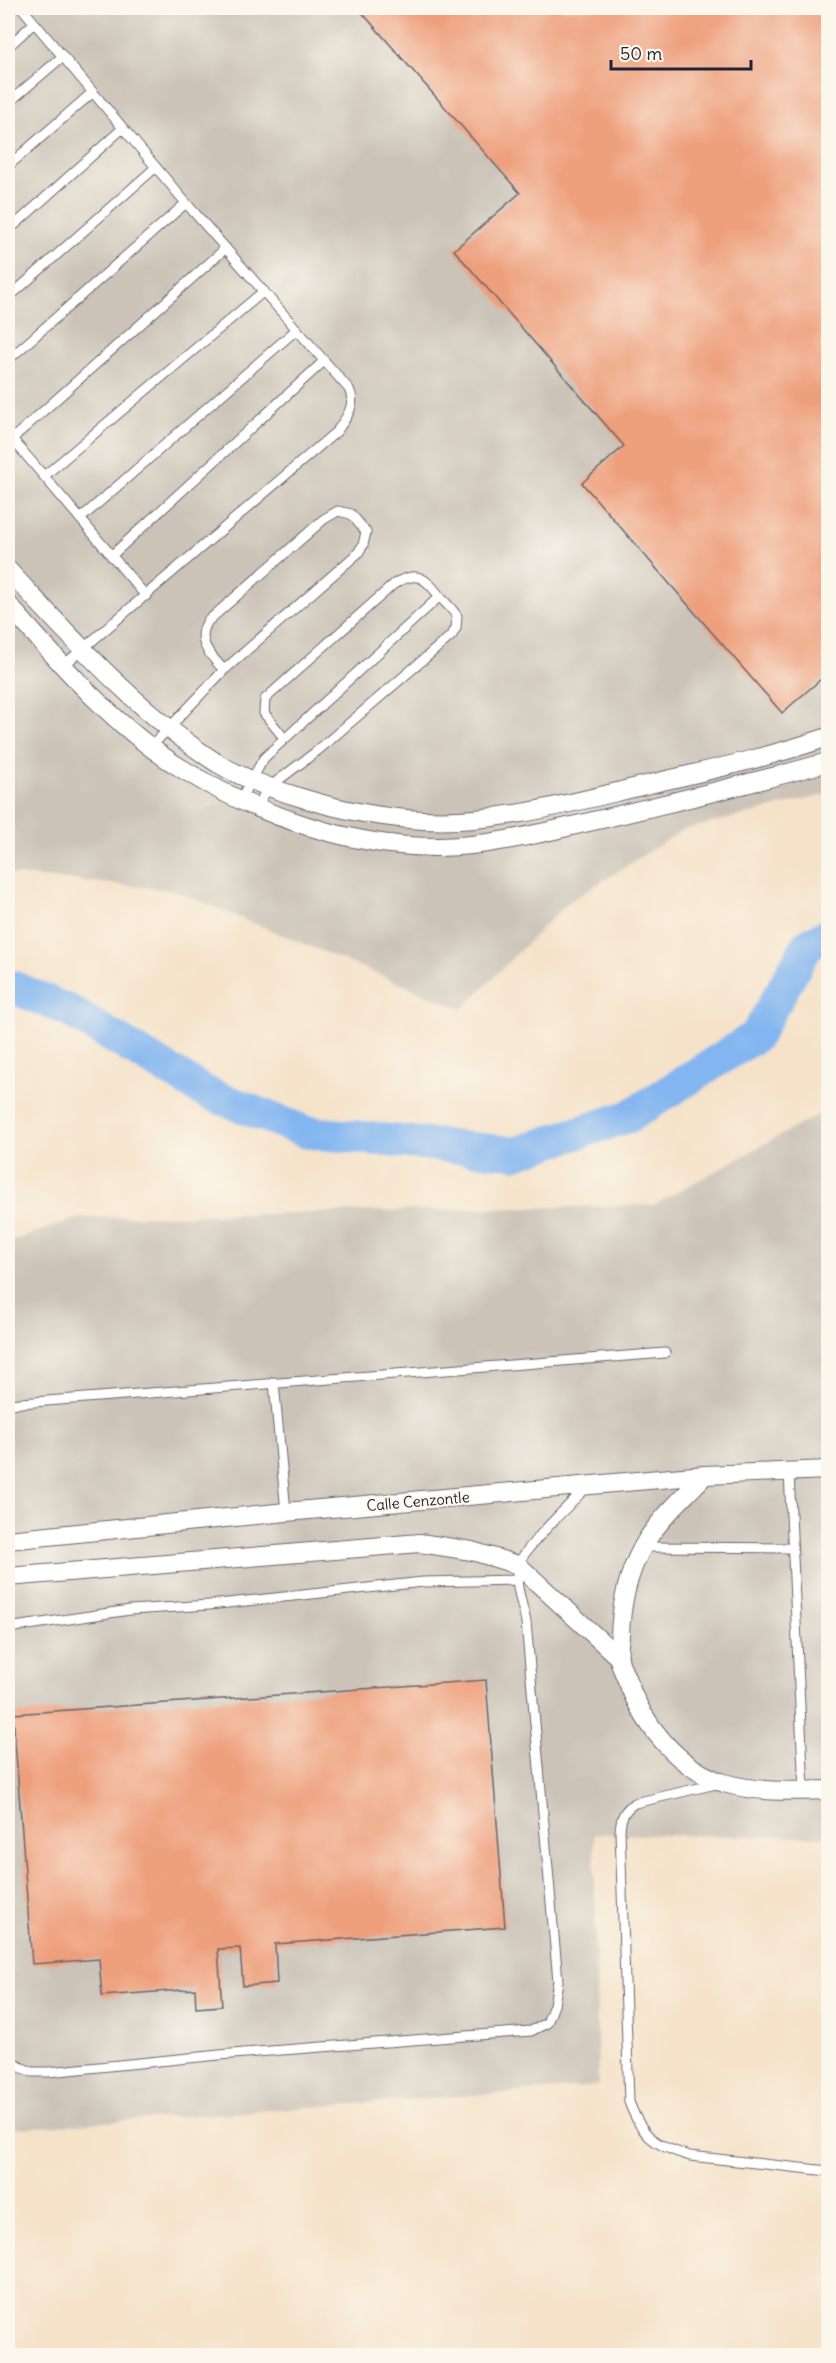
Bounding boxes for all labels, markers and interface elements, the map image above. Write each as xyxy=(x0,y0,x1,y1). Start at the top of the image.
scale bar xyxy=(611,33,750,71)
text: 50 m xyxy=(620,42,662,65)
street label: Calle Cenzontle xyxy=(366,1487,470,1515)

